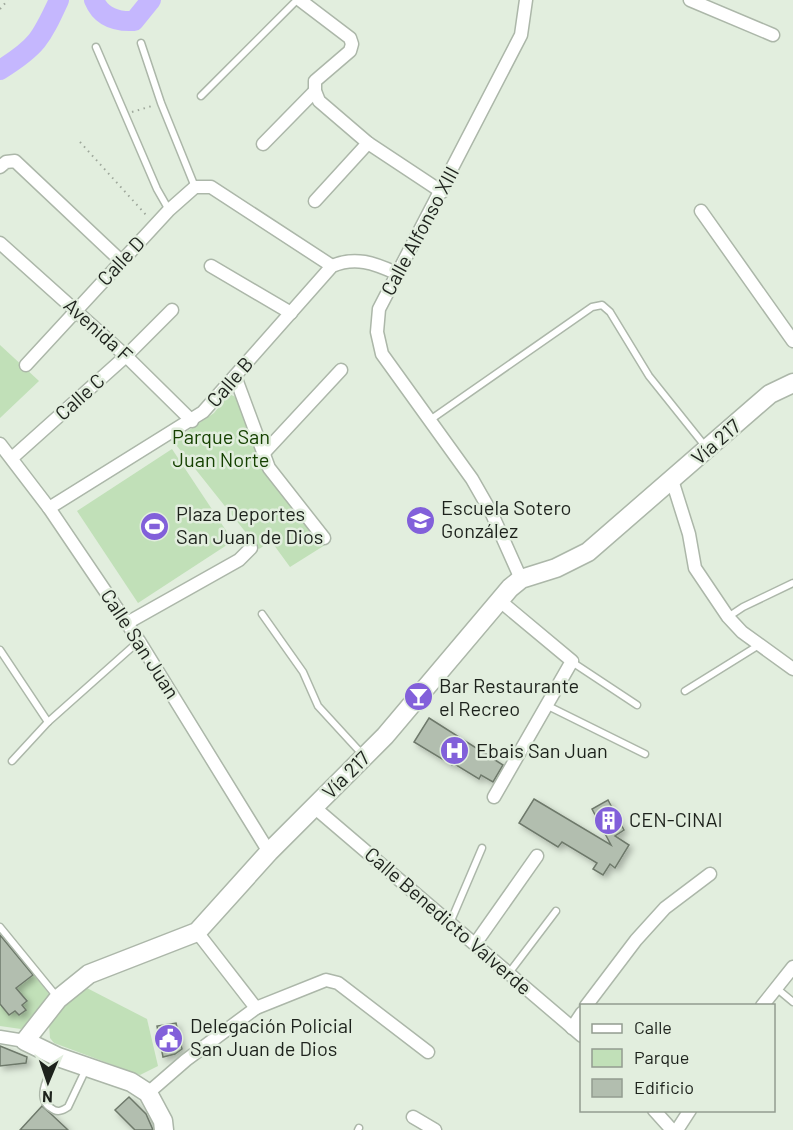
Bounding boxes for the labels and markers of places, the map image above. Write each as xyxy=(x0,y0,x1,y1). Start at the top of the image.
place label: Escuela Sotero González xyxy=(441,495,572,542)
place label: Plaza Deportes San Juan de Dios xyxy=(176,501,323,548)
school or university icon: Escuela Sotero González xyxy=(404,504,436,536)
sports icon: Plaza Deportes San Juan de Dios xyxy=(139,510,171,542)
place label: Bar Restaurante el Recreo xyxy=(439,673,579,720)
bar icon: Bar Restaurante el Recreo xyxy=(402,681,434,713)
hospital icon: Ebais San Juan xyxy=(439,735,471,767)
place label: Ebais San Juan xyxy=(476,738,608,762)
building icon: CEN-CINAI xyxy=(592,804,624,836)
place label: CEN-CINAI xyxy=(629,807,723,831)
place label: Delegación Policial San Juan de Dios xyxy=(190,1013,353,1060)
public building icon: Delegación Policial San Juan de Dios xyxy=(153,1022,185,1054)

